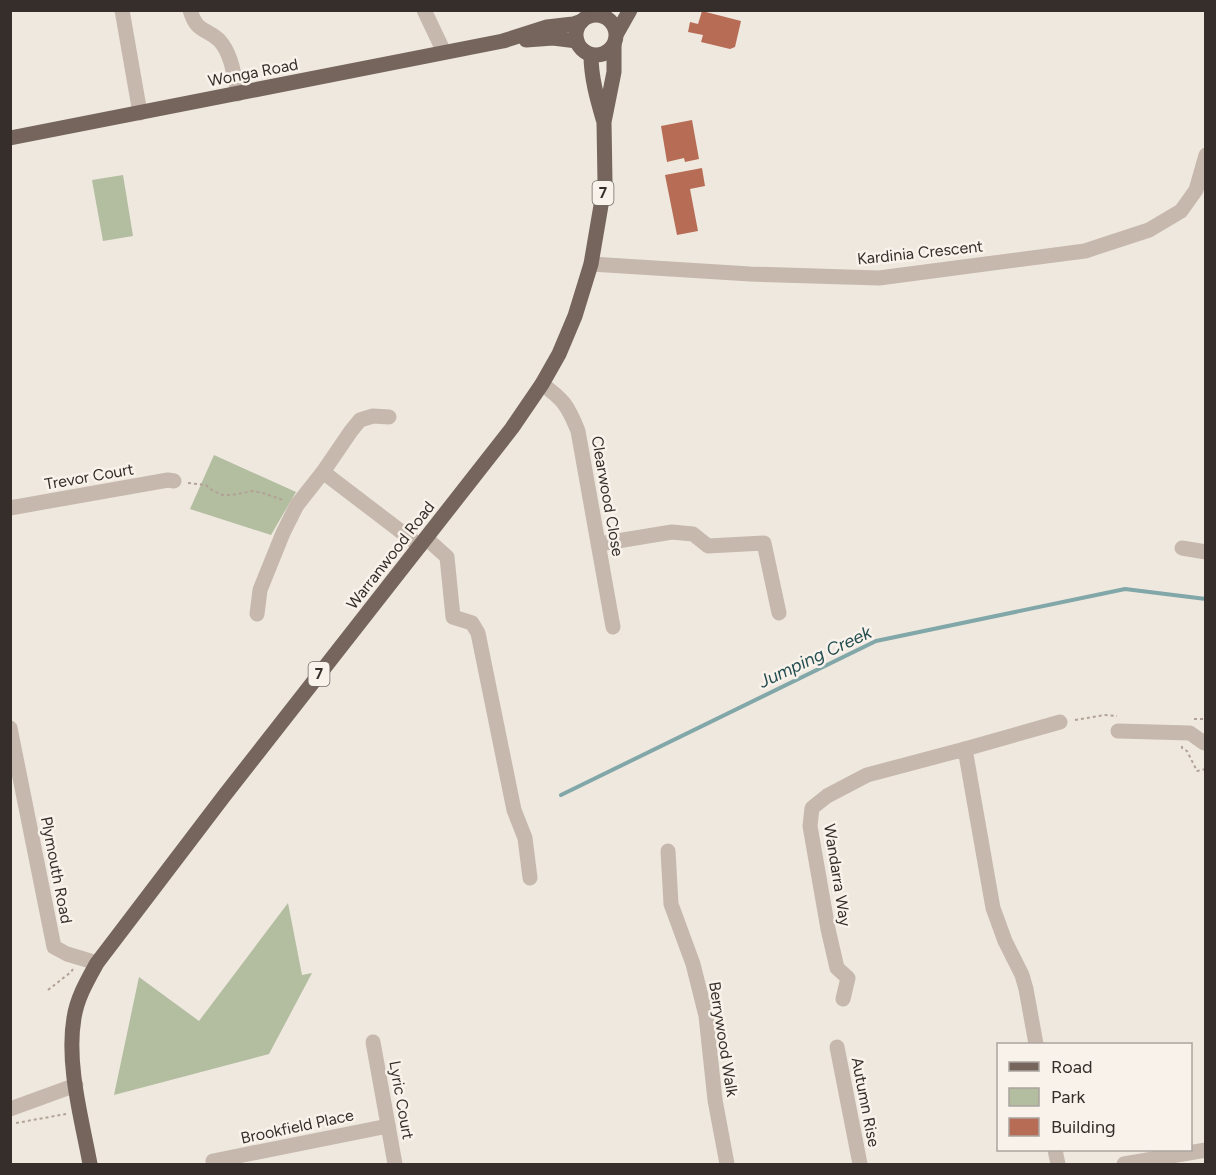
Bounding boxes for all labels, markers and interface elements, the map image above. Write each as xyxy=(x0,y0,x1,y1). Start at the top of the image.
street label: Wonga Road xyxy=(206,54,300,91)
road number: 7 xyxy=(592,181,614,205)
street label: Kardinia Crescent xyxy=(856,236,984,269)
street label: Clearwood Close xyxy=(588,434,628,558)
street label: Trevor Court xyxy=(43,459,135,494)
street label: Warranwood Road xyxy=(342,498,438,613)
water label: Jumping Creek xyxy=(754,621,876,693)
road number: 7 xyxy=(308,662,330,686)
street label: Plymouth Road xyxy=(37,815,76,925)
street label: Wandarra Way xyxy=(820,823,855,928)
street label: Berrywood Walk xyxy=(705,980,742,1098)
legend xyxy=(997,1043,1192,1151)
street label: Autumn Rise xyxy=(847,1056,884,1149)
text: Road xyxy=(1051,1056,1092,1078)
street label: Lyric Court xyxy=(385,1059,418,1141)
text: Park xyxy=(1051,1086,1086,1108)
street label: Brookfield Place xyxy=(239,1105,356,1148)
text: Building xyxy=(1051,1116,1116,1138)

